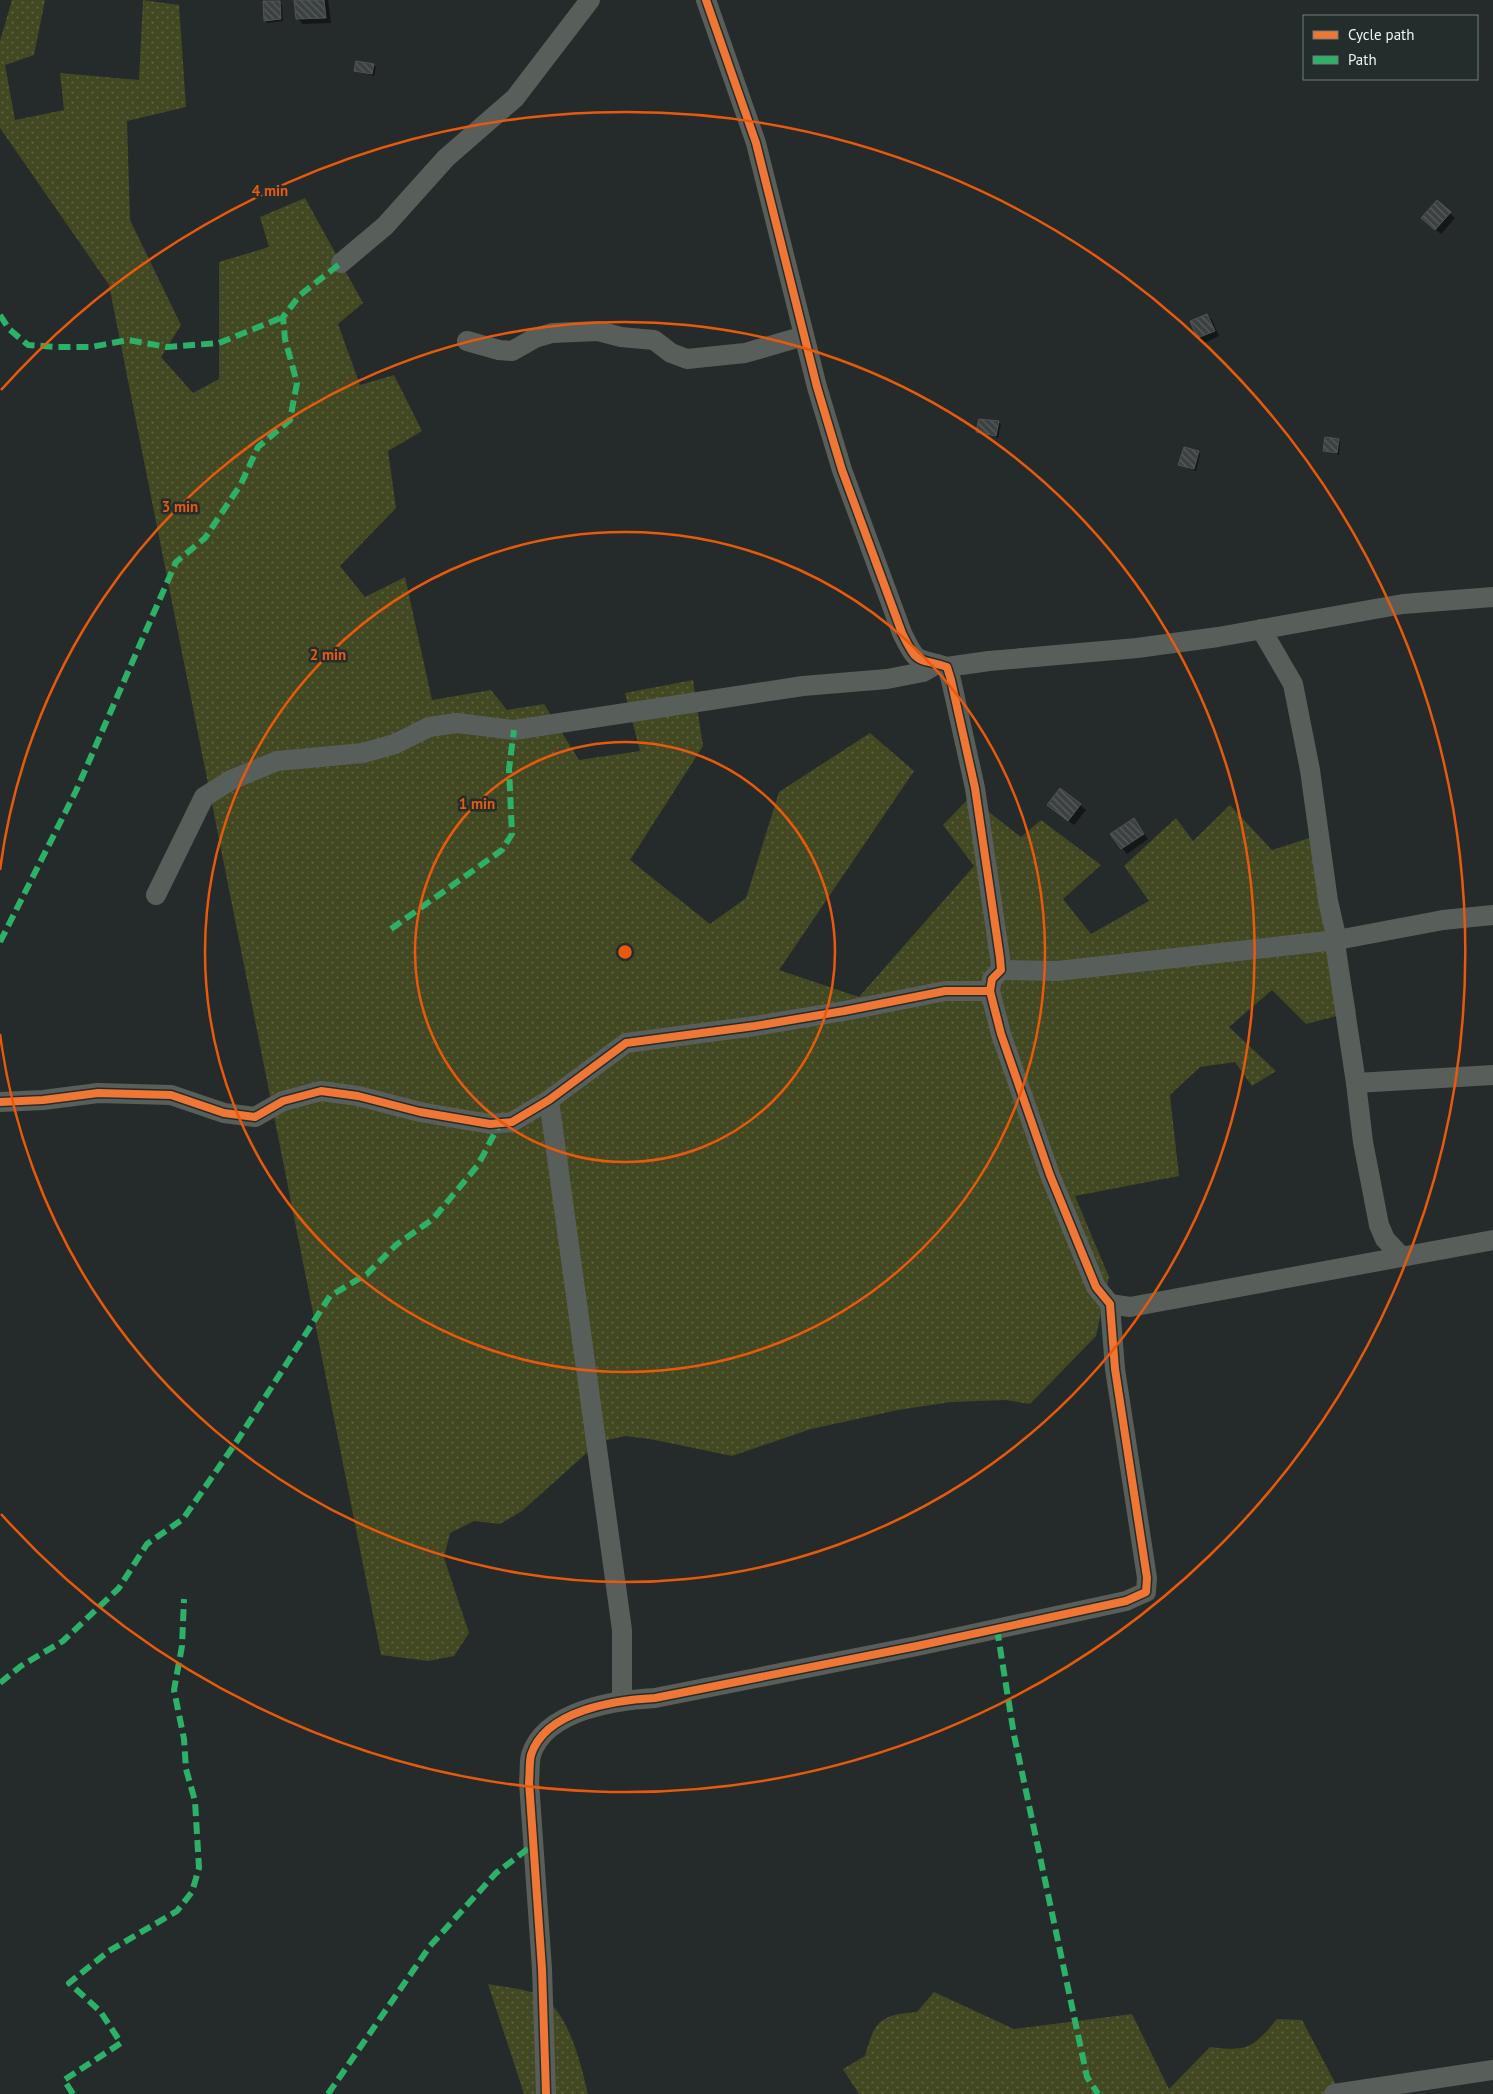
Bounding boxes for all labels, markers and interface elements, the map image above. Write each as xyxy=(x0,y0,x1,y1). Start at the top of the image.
legend xyxy=(1303,15,1478,80)
text: Cycle path xyxy=(1348,25,1414,44)
text: Path xyxy=(1348,50,1377,69)
text: 4 min xyxy=(252,181,288,200)
text: 3 min xyxy=(162,497,198,516)
text: 2 min xyxy=(310,645,346,664)
text: 1 min xyxy=(459,794,495,813)
centre of rings xyxy=(616,943,634,961)

